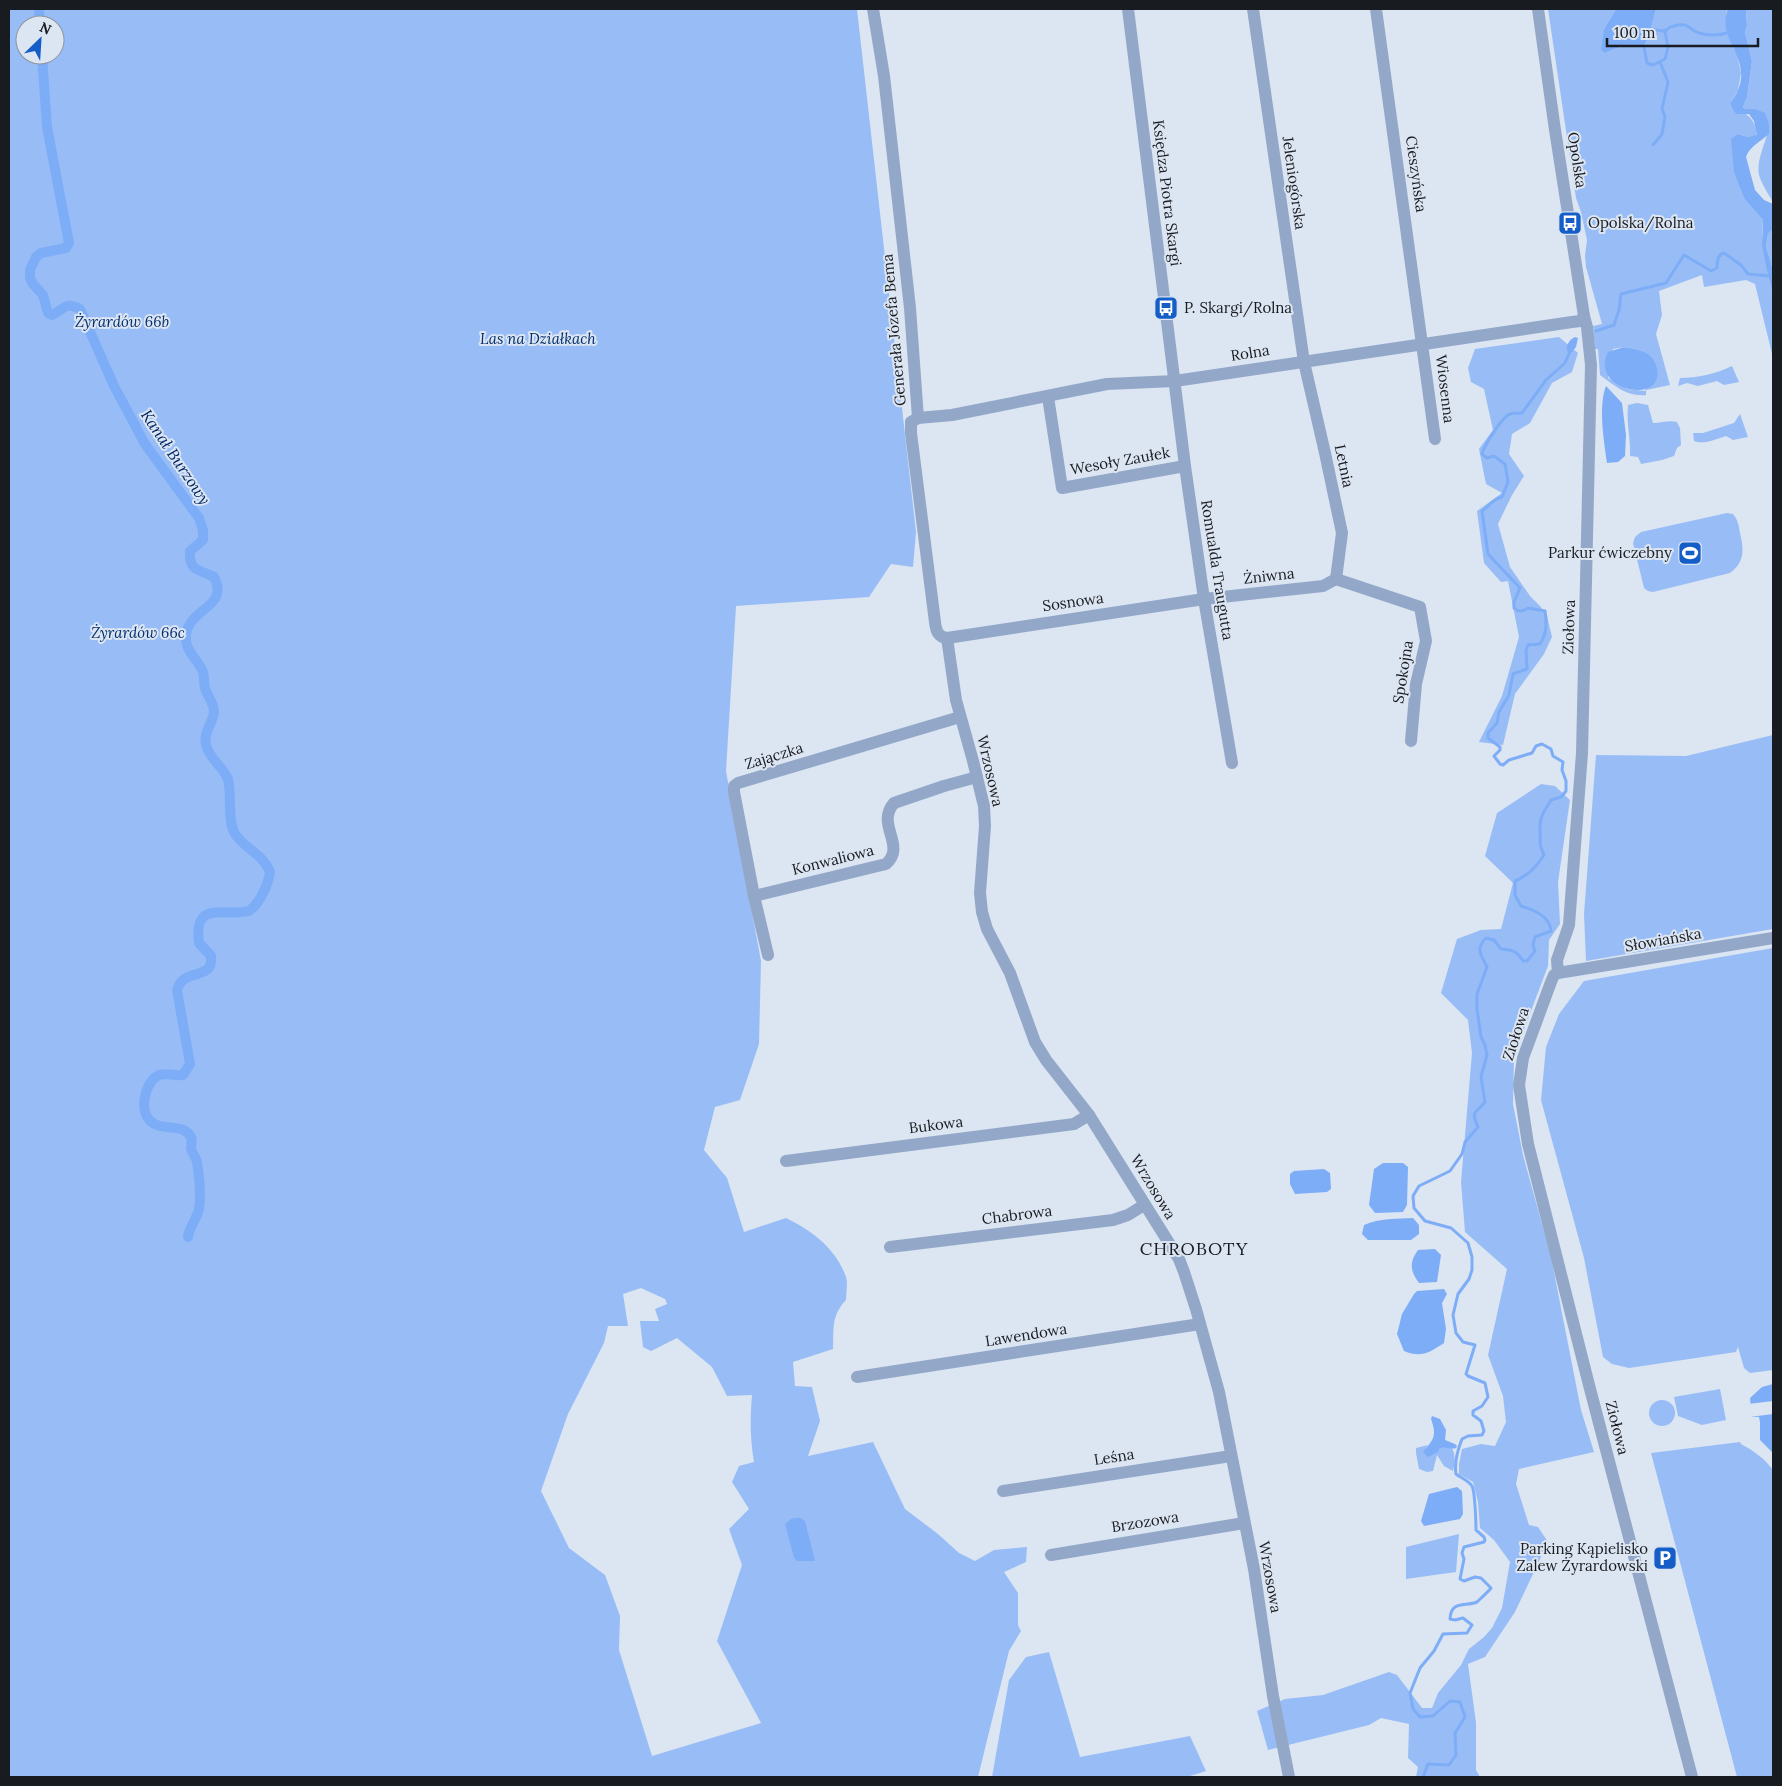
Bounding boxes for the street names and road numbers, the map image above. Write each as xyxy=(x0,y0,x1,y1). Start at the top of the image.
street label: Księdza Piotra Skargi xyxy=(1149,119,1186,267)
street label: Opolska xyxy=(1564,131,1591,190)
street label: Jeleniogórska xyxy=(1278,134,1310,231)
street label: Cieszyńska xyxy=(1402,134,1431,214)
street label: Generała Józefa Bema xyxy=(877,253,910,407)
street label: Rolna xyxy=(1229,340,1271,365)
street label: Wiosenna xyxy=(1432,354,1459,424)
street label: Wesoły Zaułek xyxy=(1069,442,1171,479)
street label: Letnia xyxy=(1331,443,1358,489)
street label: Romualda Traugutta xyxy=(1197,498,1238,642)
street label: Żniwna xyxy=(1242,563,1296,588)
street label: Sosnowa xyxy=(1041,588,1105,615)
street label: Ziołowa xyxy=(1558,599,1579,655)
street label: Spokojna xyxy=(1388,639,1417,705)
street label: Wrzosowa xyxy=(973,733,1008,809)
street label: Zajączka xyxy=(742,738,806,773)
street label: Konwaliowa xyxy=(790,840,876,879)
street label: Słowiańska xyxy=(1623,923,1703,956)
street label: Ziołowa xyxy=(1498,1005,1533,1063)
street label: Bukowa xyxy=(908,1112,964,1137)
street label: Wrzosowa xyxy=(1127,1151,1180,1223)
street label: Chabrowa xyxy=(981,1201,1053,1228)
street label: Lawendowa xyxy=(984,1319,1069,1350)
street label: Ziołowa xyxy=(1602,1399,1633,1457)
street label: Leśna xyxy=(1092,1444,1136,1469)
street label: Brzozowa xyxy=(1110,1507,1180,1536)
street label: Wrzosowa xyxy=(1255,1540,1286,1615)

